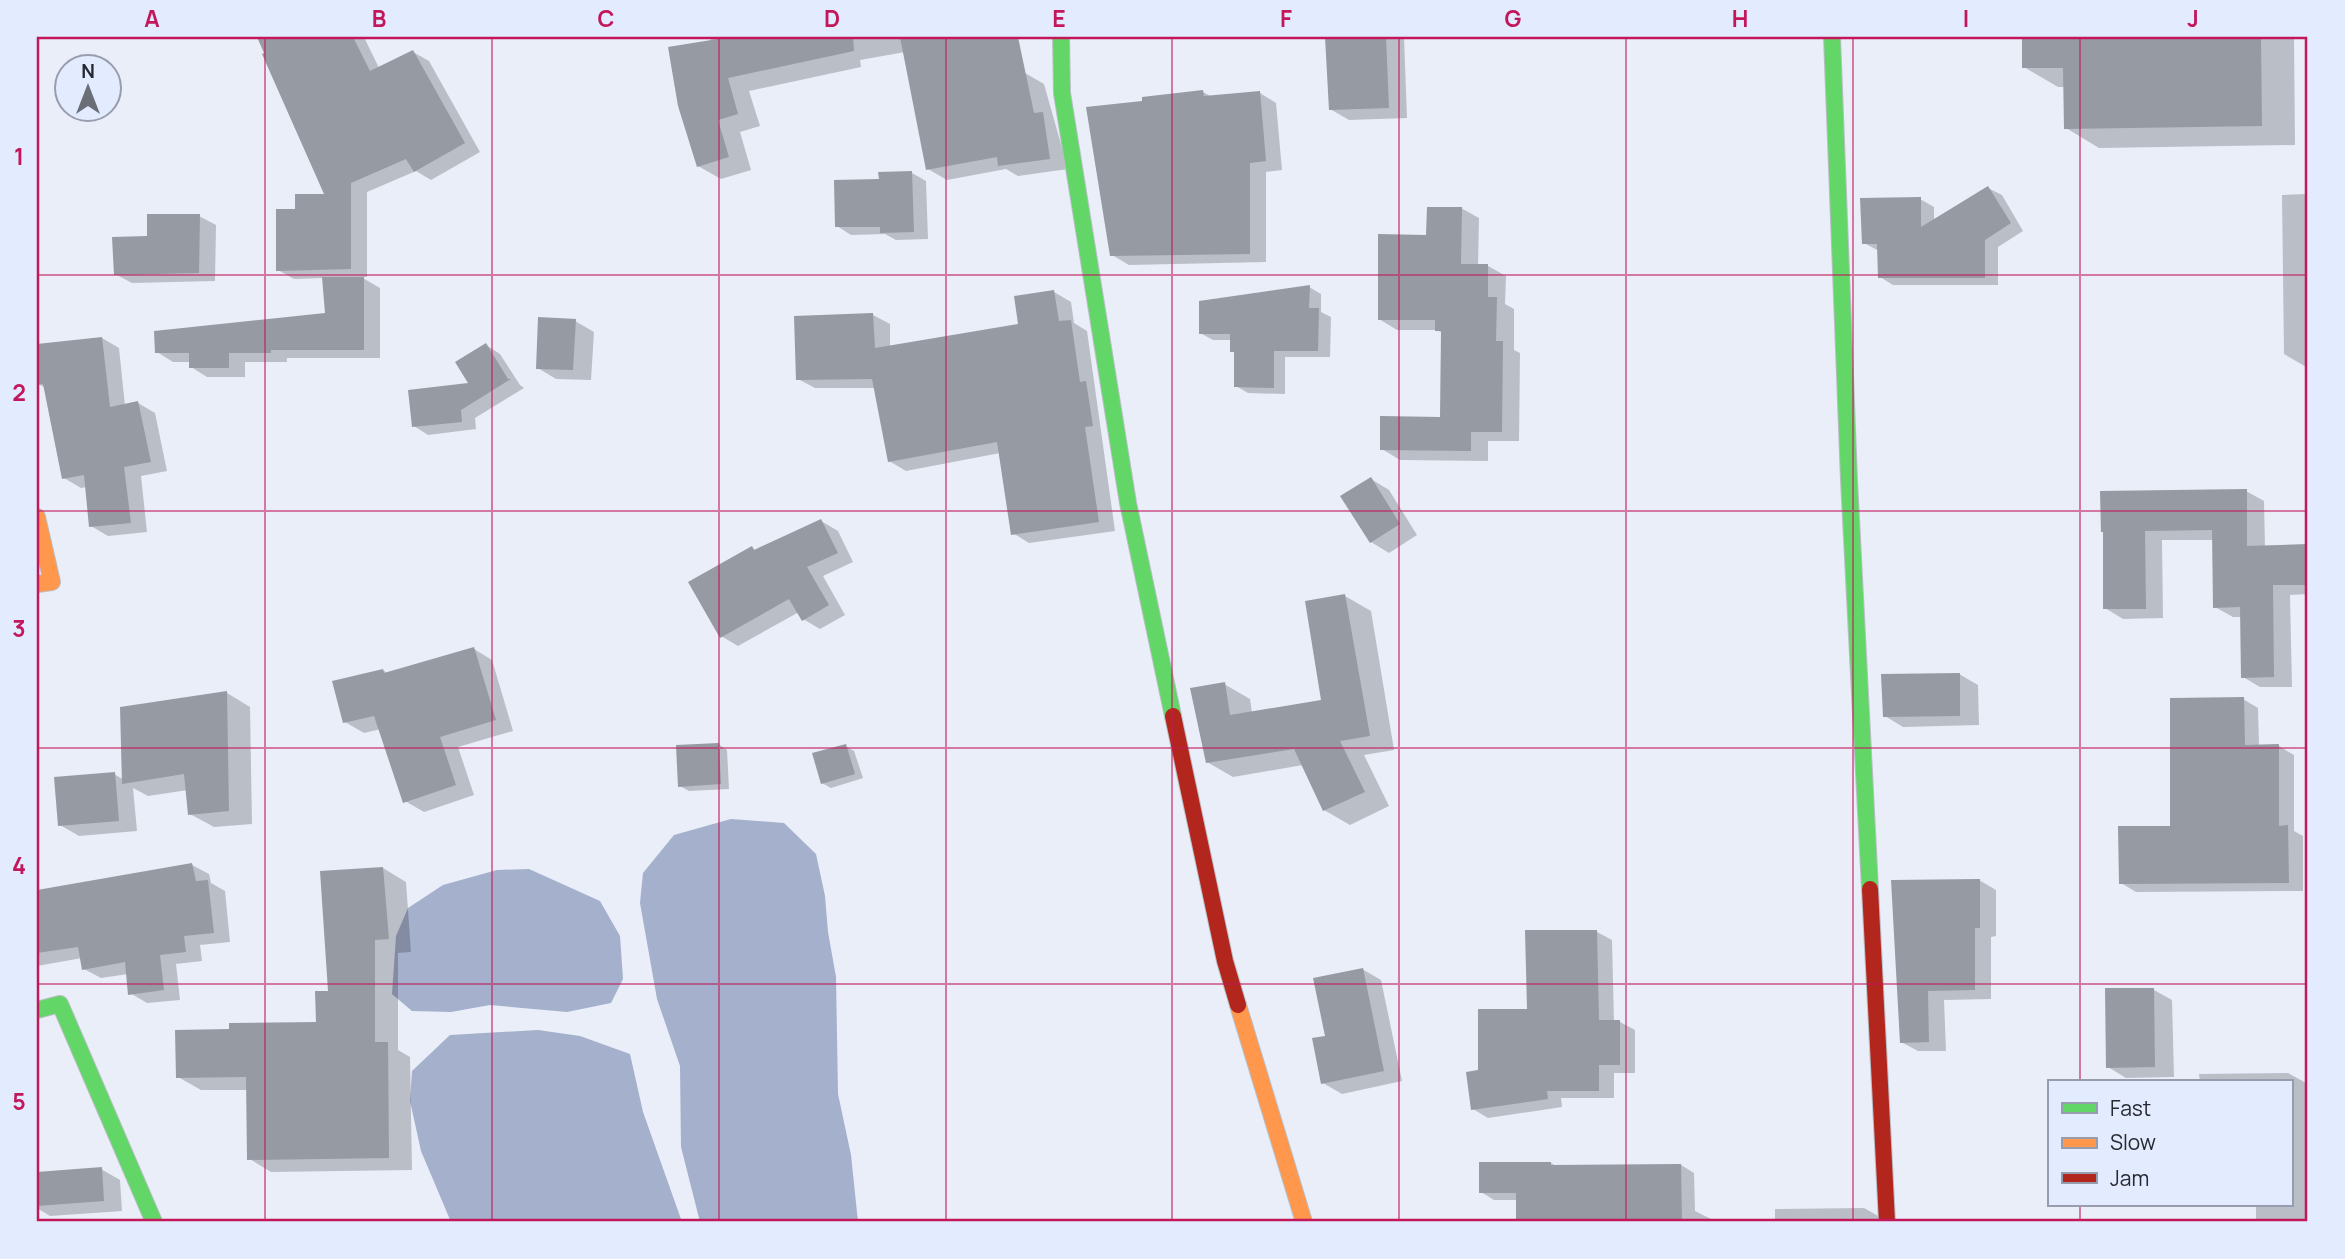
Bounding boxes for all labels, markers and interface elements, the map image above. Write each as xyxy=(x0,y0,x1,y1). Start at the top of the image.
text: A xyxy=(144,2,160,34)
text: B xyxy=(372,2,386,34)
text: C xyxy=(598,2,615,34)
text: D xyxy=(824,2,840,34)
text: E xyxy=(1052,2,1066,34)
text: F xyxy=(1280,2,1292,34)
text: G xyxy=(1505,2,1522,34)
text: H xyxy=(1732,2,1748,34)
text: I xyxy=(1963,2,1969,34)
text: J xyxy=(2187,2,2199,34)
north arrow xyxy=(52,52,122,122)
text: N xyxy=(81,58,95,84)
text: 1 xyxy=(14,140,24,172)
text: 2 xyxy=(12,376,26,408)
text: 3 xyxy=(12,612,26,644)
text: 4 xyxy=(12,849,26,881)
legend xyxy=(2048,1080,2292,1206)
text: 5 xyxy=(12,1085,26,1117)
text: Fast xyxy=(2110,1094,2151,1122)
text: Slow xyxy=(2110,1128,2156,1156)
text: Jam xyxy=(2110,1164,2149,1192)

